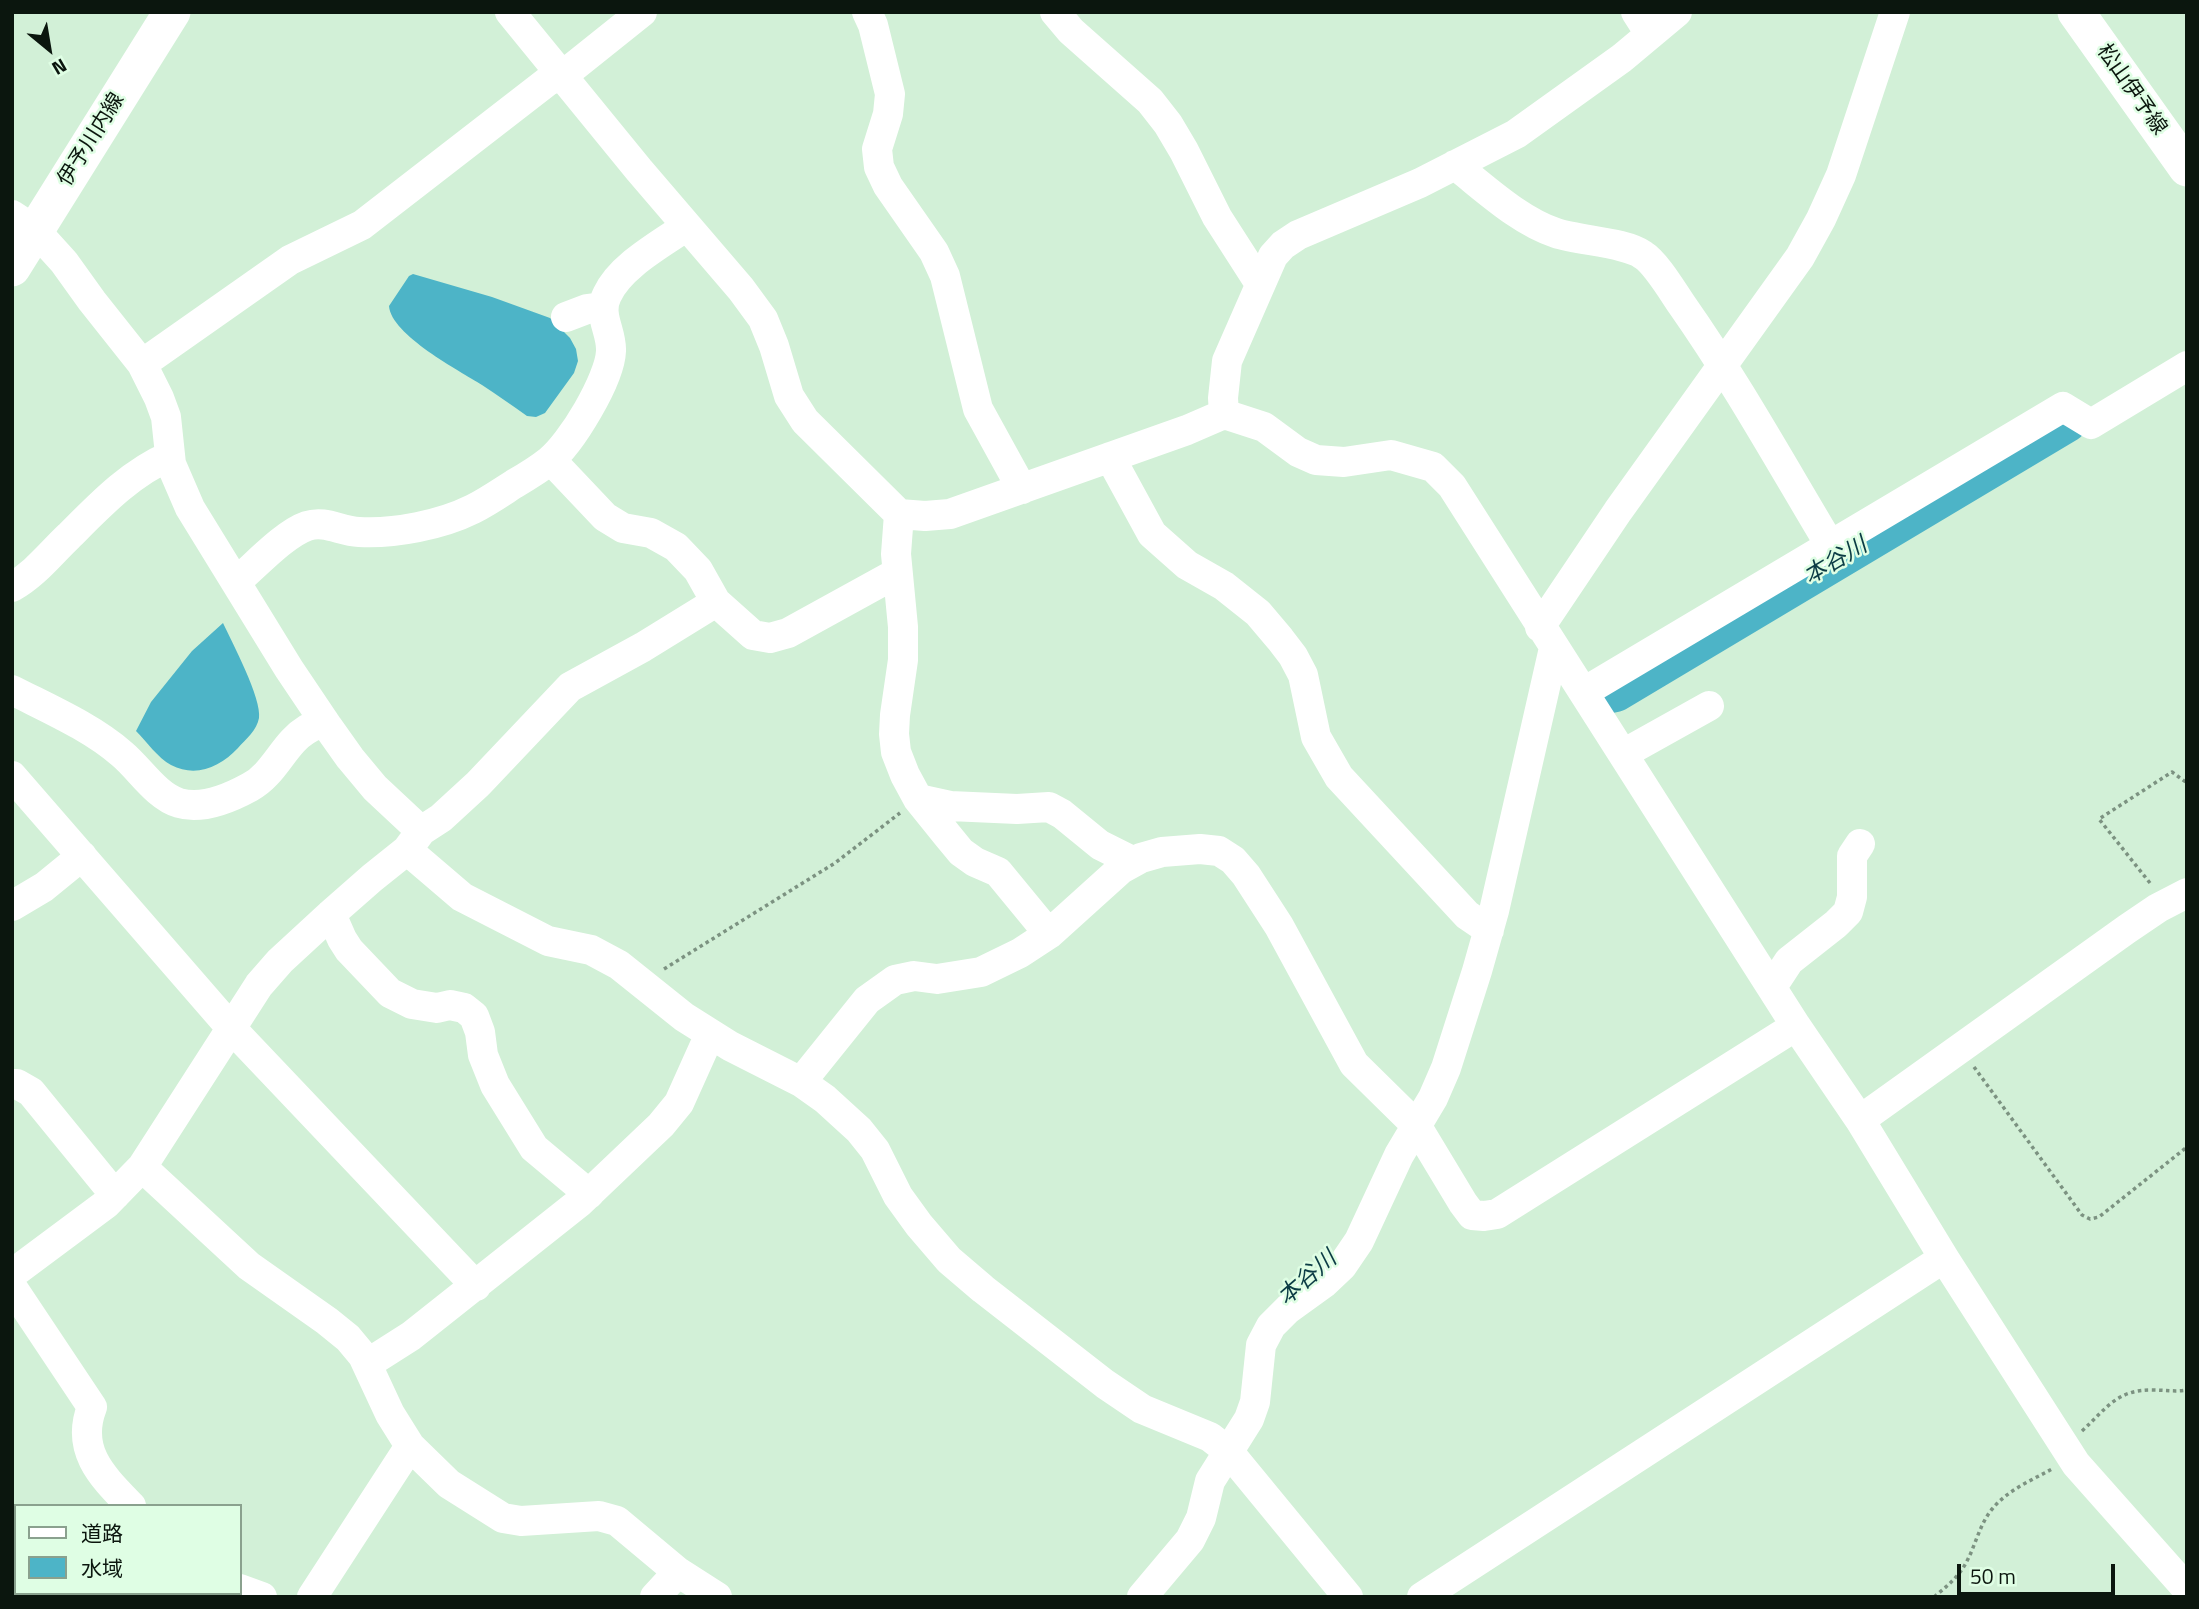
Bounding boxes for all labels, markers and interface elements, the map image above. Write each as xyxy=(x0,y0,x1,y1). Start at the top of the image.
north arrow xyxy=(14,14,84,84)
street label: 松山伊予線 xyxy=(2091,40,2171,140)
text: N xyxy=(47,52,73,83)
street label: 伊予川内線 xyxy=(53,89,131,191)
water label: 本谷川 xyxy=(1799,532,1873,592)
water label: 本谷川 xyxy=(1273,1246,1343,1312)
legend xyxy=(14,1504,242,1595)
text: 道路 xyxy=(81,1517,123,1549)
scale bar xyxy=(1961,1550,2118,1594)
text: 水域 xyxy=(81,1552,123,1584)
text: 50 m xyxy=(1970,1560,2016,1592)

